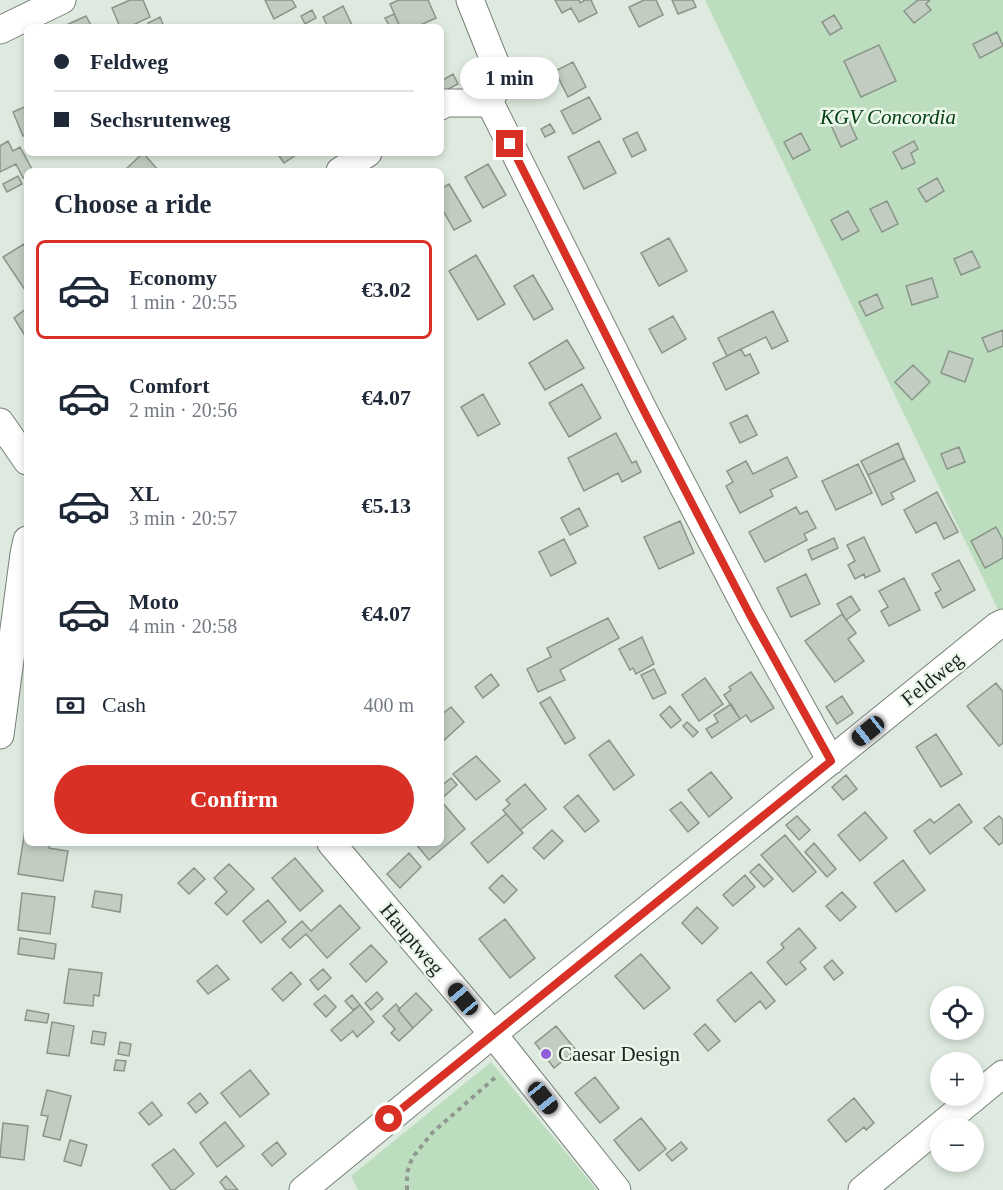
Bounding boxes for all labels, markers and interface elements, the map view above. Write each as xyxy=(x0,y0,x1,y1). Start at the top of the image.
text: Feldweg xyxy=(90,49,168,74)
callout: 1 min xyxy=(460,57,560,99)
text: 1 min xyxy=(485,67,534,89)
park label: KGV Concordia xyxy=(819,105,956,129)
text: Sechsrutenweg xyxy=(90,107,231,132)
route end xyxy=(496,130,523,157)
text: Choose a ride xyxy=(54,189,212,219)
icon: car xyxy=(57,263,111,317)
text: Economy xyxy=(129,265,217,290)
text: €3.02 xyxy=(362,277,411,302)
text: 1 min · 20:55 xyxy=(129,291,237,313)
icon: car xyxy=(57,371,111,425)
text: Comfort xyxy=(129,373,210,398)
text: €4.07 xyxy=(362,385,411,410)
text: 2 min · 20:56 xyxy=(129,399,237,421)
icon: car xyxy=(57,479,111,533)
text: XL xyxy=(129,481,160,506)
text: €5.13 xyxy=(362,493,411,518)
text: 3 min · 20:57 xyxy=(129,507,237,529)
icon: car xyxy=(57,587,111,641)
text: Moto xyxy=(129,589,179,614)
text: €4.07 xyxy=(362,601,411,626)
text: 4 min · 20:58 xyxy=(129,615,237,637)
street label: Feldweg xyxy=(896,647,968,711)
icon: cash xyxy=(54,689,87,722)
text: Cash xyxy=(102,692,146,717)
text: 400 m xyxy=(363,694,414,716)
car xyxy=(848,713,888,749)
button: Confirm xyxy=(54,765,414,834)
street label: Hauptweg xyxy=(375,898,449,980)
car xyxy=(445,979,481,1019)
map controls xyxy=(930,986,984,1172)
button: locate xyxy=(930,986,984,1040)
place label: Caesar Design xyxy=(558,1042,680,1066)
marker: Caesar Design xyxy=(539,1047,553,1061)
button: + xyxy=(930,1052,984,1106)
car xyxy=(525,1078,561,1118)
route start xyxy=(375,1105,402,1132)
button: − xyxy=(930,1118,984,1172)

